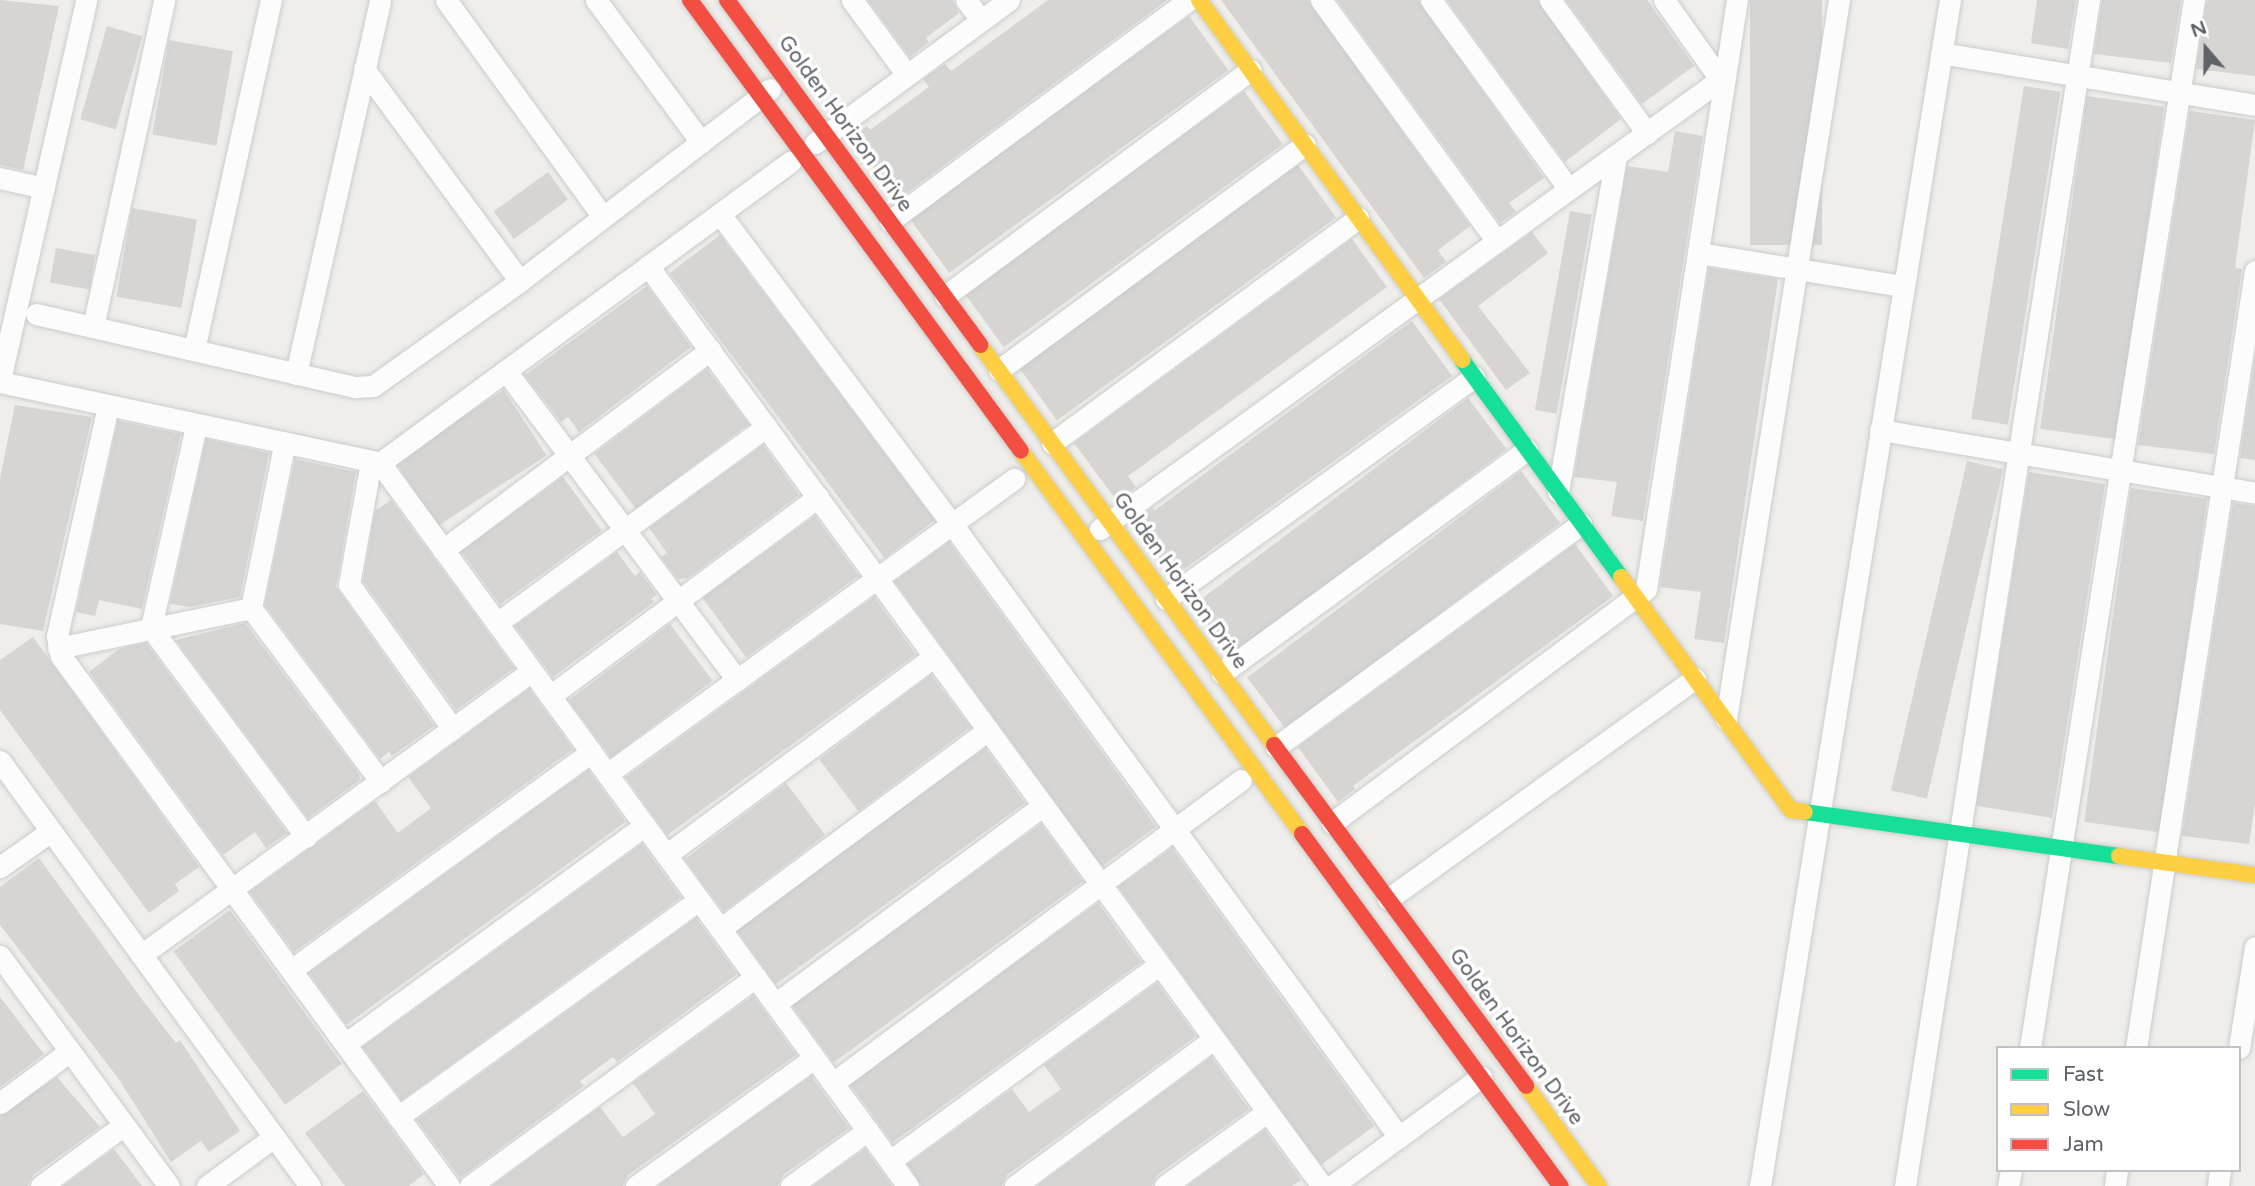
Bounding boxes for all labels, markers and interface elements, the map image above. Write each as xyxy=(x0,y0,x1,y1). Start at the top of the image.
north arrow xyxy=(2171,14,2241,84)
text: N xyxy=(2188,16,2210,42)
street label: Golden Horizon Drive xyxy=(772,31,918,217)
street label: Golden Horizon Drive xyxy=(1107,488,1253,674)
street label: Golden Horizon Drive xyxy=(1443,944,1589,1130)
legend xyxy=(1996,1046,2241,1172)
text: Fast xyxy=(2063,1062,2104,1087)
text: Slow xyxy=(2063,1097,2110,1122)
text: Jam xyxy=(2063,1132,2104,1157)

